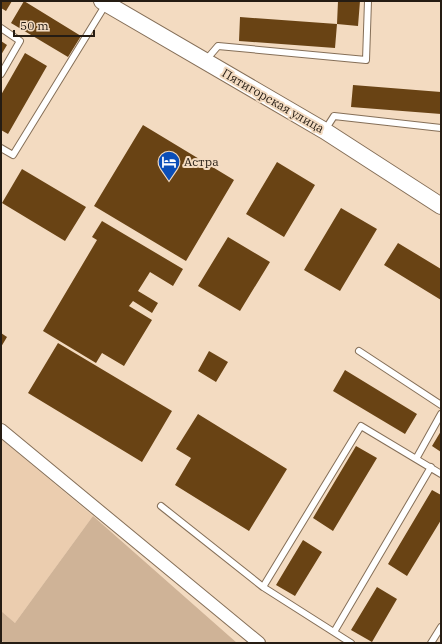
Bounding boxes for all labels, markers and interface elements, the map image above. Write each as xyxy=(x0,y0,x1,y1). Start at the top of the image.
scale bar xyxy=(14,12,94,38)
text: 50 m xyxy=(20,18,49,33)
street label: Пятигорская улица xyxy=(219,65,327,136)
hotel icon: Астра xyxy=(156,149,182,182)
place label: Астра xyxy=(184,154,219,169)

